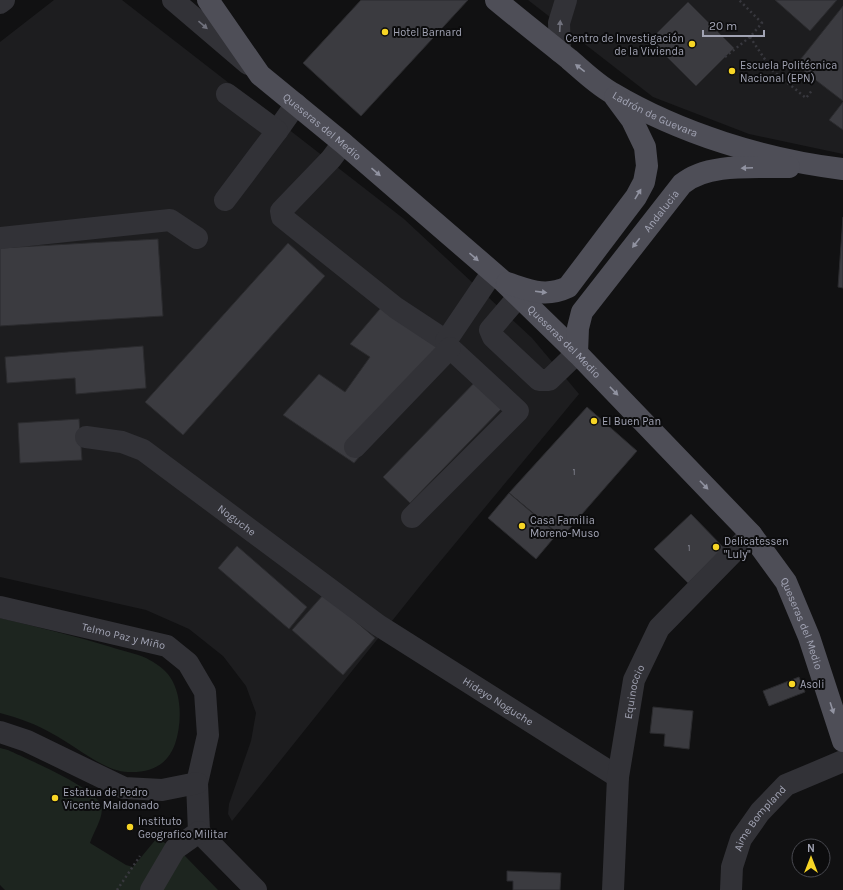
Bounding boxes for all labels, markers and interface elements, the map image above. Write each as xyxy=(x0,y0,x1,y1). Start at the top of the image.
scale bar xyxy=(703,12,764,38)
text: 20 m xyxy=(709,19,737,33)
one-way arrow xyxy=(556,20,563,32)
one-way arrow xyxy=(198,21,208,30)
place label: Hotel Barnard xyxy=(393,26,462,39)
marker: Hotel Barnard xyxy=(380,27,390,37)
place label: Centro de Investigación de la Vivienda xyxy=(565,32,684,58)
marker: Centro de Investigación de la Vivienda xyxy=(687,39,697,49)
place label: Escuela Politécnica Nacional (EPN) xyxy=(740,59,837,85)
one-way arrow xyxy=(574,64,585,73)
marker: Escuela Politécnica Nacional (EPN) xyxy=(727,66,737,76)
street label: Ladrón de Guevara xyxy=(610,88,700,140)
street label: Queseras del Medio xyxy=(280,90,364,163)
one-way arrow xyxy=(740,165,753,171)
one-way arrow xyxy=(371,167,381,176)
street label: Andalucia xyxy=(640,187,682,235)
one-way arrow xyxy=(634,188,641,200)
one-way arrow xyxy=(631,237,640,248)
one-way arrow xyxy=(469,253,479,262)
one-way arrow xyxy=(535,289,547,295)
street label: Queseras del Medio xyxy=(525,302,604,381)
one-way arrow xyxy=(609,386,619,396)
place label: El Buen Pan xyxy=(602,415,661,428)
marker: El Buen Pan xyxy=(589,416,599,426)
house number: 1 xyxy=(573,467,576,477)
one-way arrow xyxy=(699,480,709,490)
street label: Noguche xyxy=(215,502,259,539)
place label: Casa Familia Moreno-Muso xyxy=(530,514,599,540)
marker: Casa Familia Moreno-Muso xyxy=(517,521,527,531)
place label: Delicatessen "Luly" xyxy=(724,535,789,561)
marker: Delicatessen "Luly" xyxy=(711,542,721,552)
house number: 1 xyxy=(688,543,691,553)
street label: Queseras del Medio xyxy=(778,574,826,671)
street label: Telmo Paz y Miño xyxy=(81,620,167,652)
street label: Equinoccio xyxy=(621,662,647,720)
street label: Hideyo Noguche xyxy=(460,674,536,728)
place label: Asoli xyxy=(800,678,824,691)
marker: Asoli xyxy=(787,679,797,689)
one-way arrow xyxy=(829,702,835,714)
street label: Aime Bompland xyxy=(731,783,789,853)
place label: Estatua de Pedro Vicente Maldonado xyxy=(63,786,159,812)
marker: Estatua de Pedro Vicente Maldonado xyxy=(50,793,60,803)
place label: Instituto Geografico Militar xyxy=(138,815,227,841)
marker: Instituto Geografico Militar xyxy=(125,822,135,832)
north arrow xyxy=(791,838,831,878)
text: N xyxy=(807,842,815,855)

